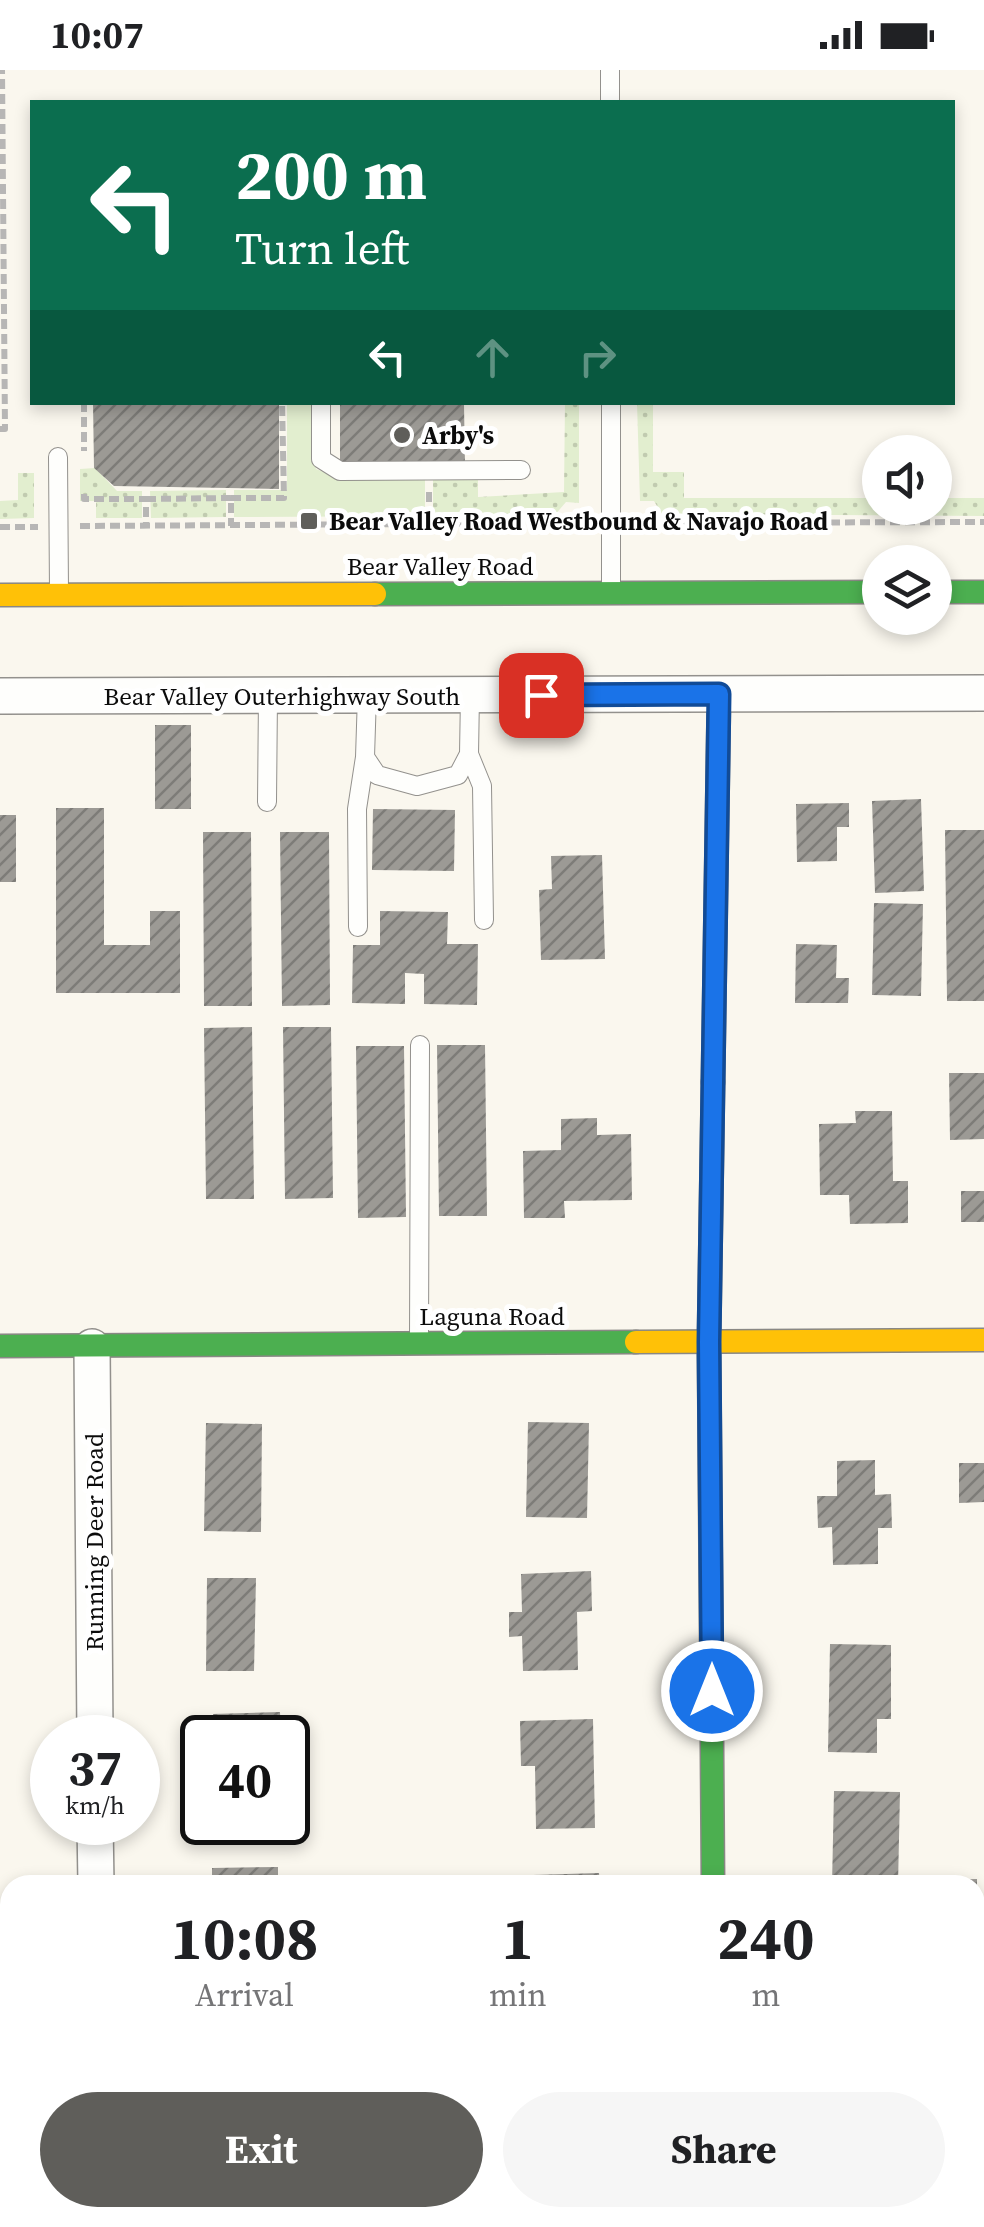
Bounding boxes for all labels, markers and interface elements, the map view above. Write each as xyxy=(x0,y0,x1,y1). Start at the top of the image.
text: 10:07 xyxy=(50,9,144,61)
text: 200 m xyxy=(235,126,427,222)
icon: left xyxy=(70,140,200,270)
text: Turn left xyxy=(235,217,409,279)
icon: left xyxy=(360,330,415,385)
icon: ahead xyxy=(465,330,520,385)
icon: right xyxy=(570,330,625,385)
place label: Arby's xyxy=(422,418,494,452)
marker: Arby's xyxy=(391,424,413,446)
map controls xyxy=(862,435,952,635)
button: sound xyxy=(862,435,952,525)
place label: Bear Valley Road Westbound & Navajo Road xyxy=(329,504,828,538)
marker: Bear Valley Road Westbound & Navajo Road xyxy=(298,510,320,532)
button: layers xyxy=(862,545,952,635)
street label: Bear Valley Road xyxy=(347,549,533,583)
pin xyxy=(499,653,584,738)
icon: arrive xyxy=(514,668,569,723)
street label: Bear Valley Outerhighway South xyxy=(104,679,460,713)
street label: Laguna Road xyxy=(419,1299,565,1333)
street label: Running Deer Road xyxy=(77,1433,111,1651)
position arrow xyxy=(660,1639,764,1743)
speed limit sign: 40 xyxy=(180,1715,310,1845)
text: 37 xyxy=(68,1733,122,1802)
text: km/h xyxy=(65,1788,125,1822)
text: 10:08 xyxy=(170,1897,318,1979)
text: 1 xyxy=(501,1897,534,1979)
text: 240 xyxy=(717,1897,815,1979)
text: Arrival xyxy=(195,1973,294,2017)
text: min xyxy=(489,1973,547,2017)
text: m xyxy=(751,1973,780,2017)
button: Exit xyxy=(40,2092,483,2207)
button: Share xyxy=(503,2092,945,2207)

